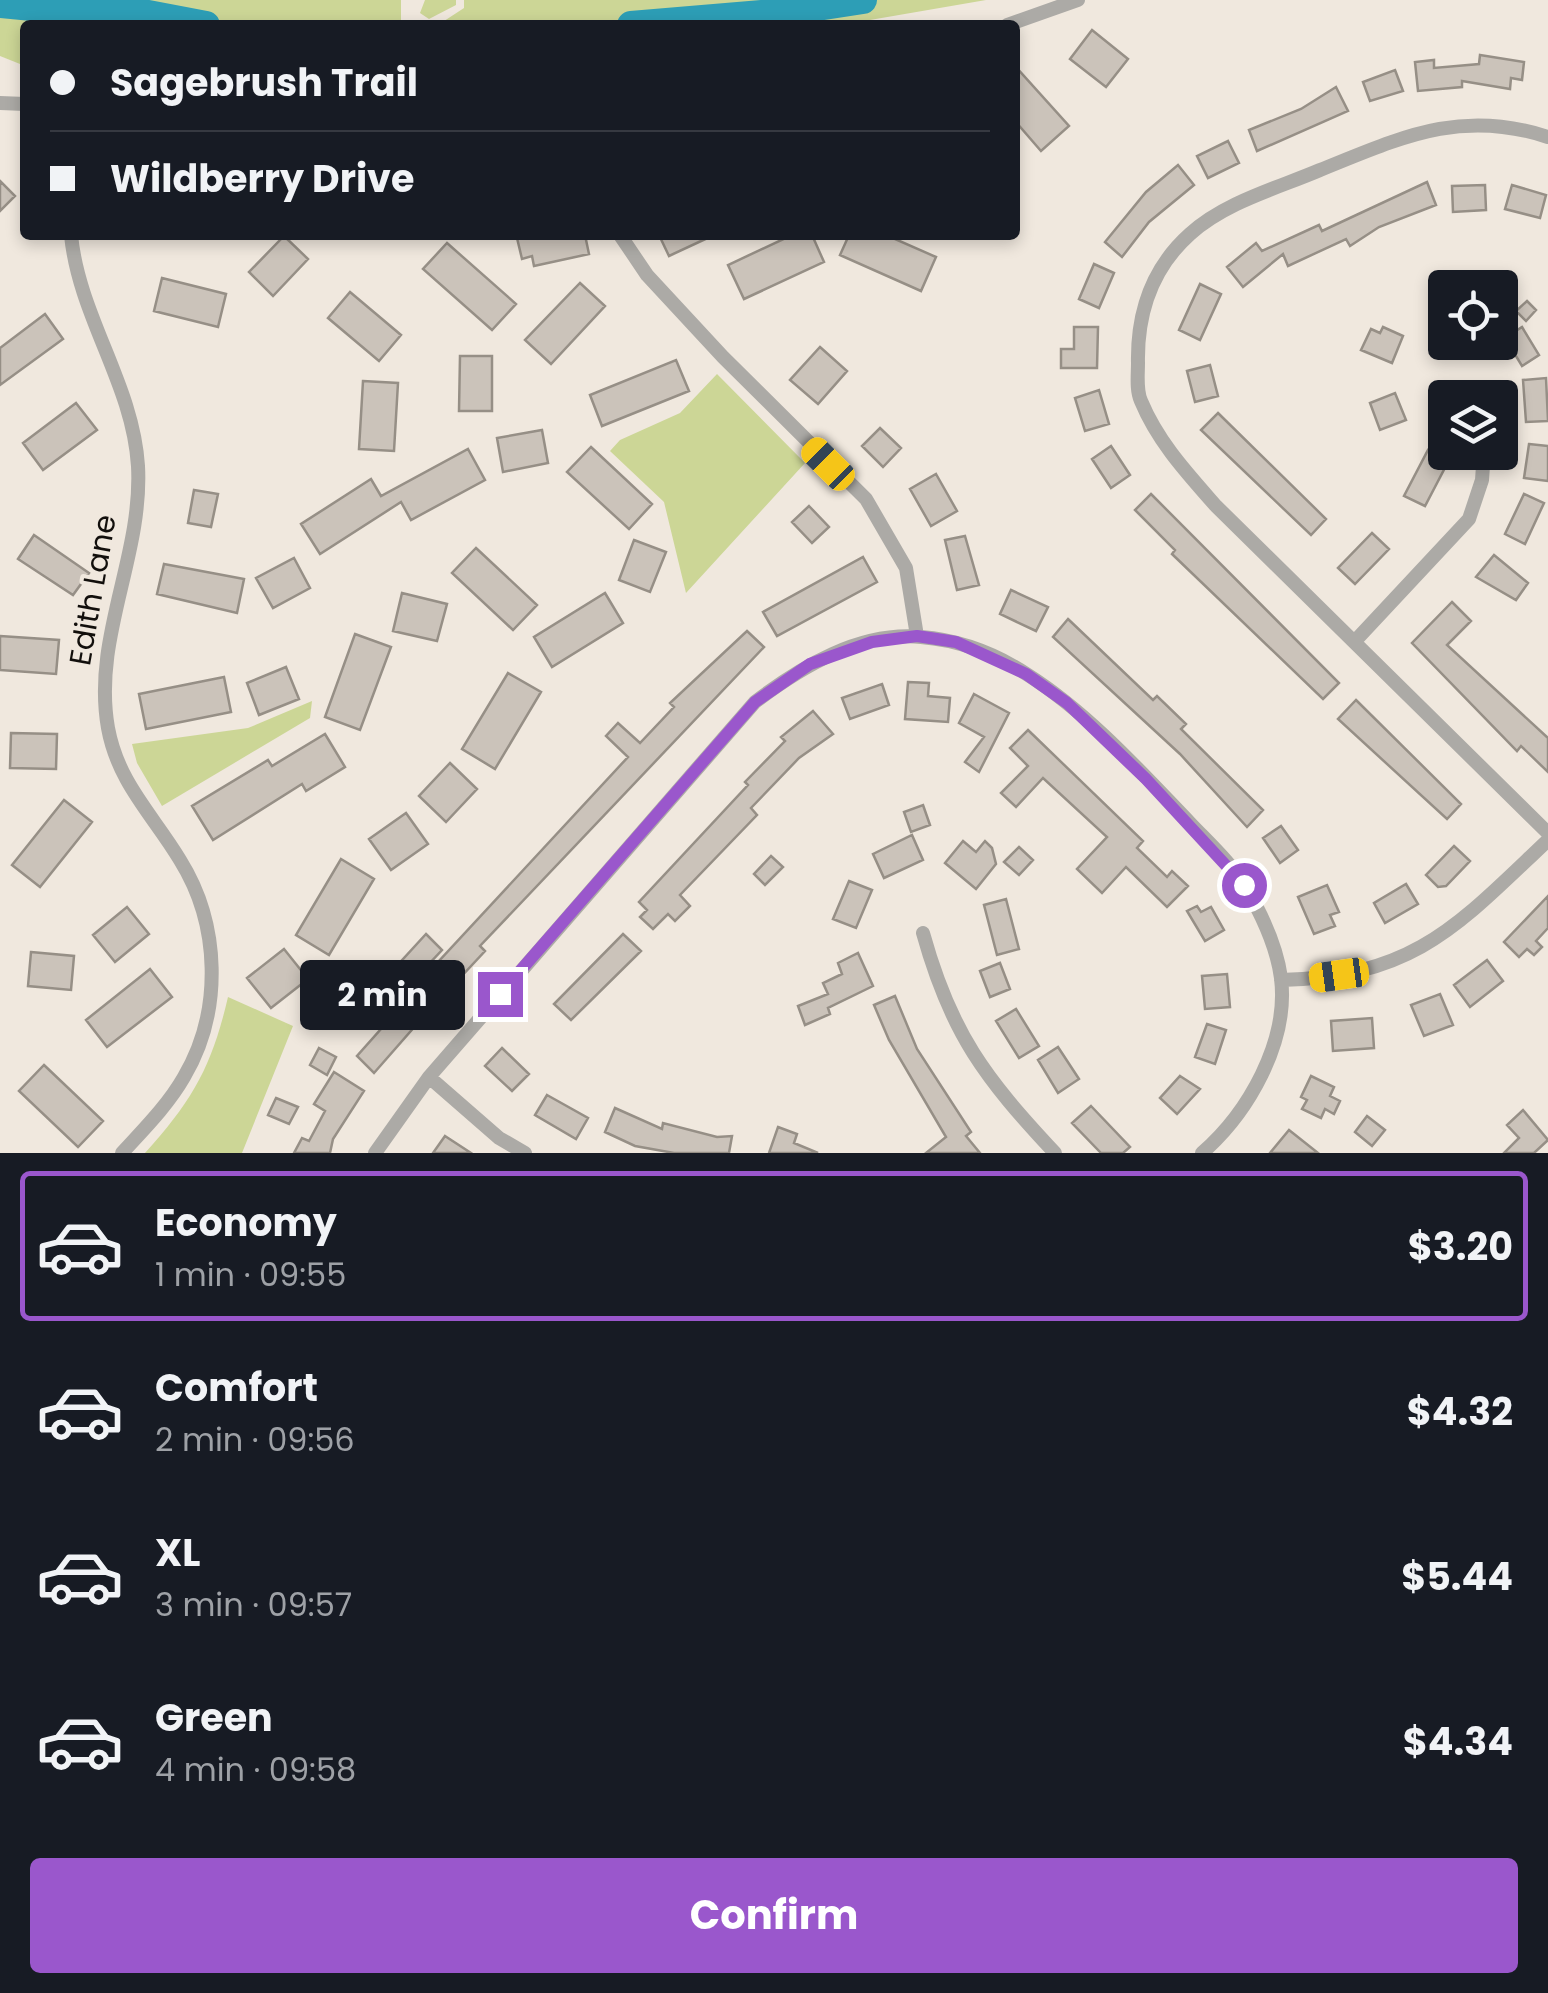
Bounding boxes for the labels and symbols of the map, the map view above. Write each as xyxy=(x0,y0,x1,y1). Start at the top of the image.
car xyxy=(796,432,860,496)
street label: Edith Lane xyxy=(58,511,127,669)
route start xyxy=(1222,863,1267,908)
car xyxy=(1307,956,1371,994)
callout: 2 min xyxy=(300,959,465,1029)
route end xyxy=(478,972,523,1017)

